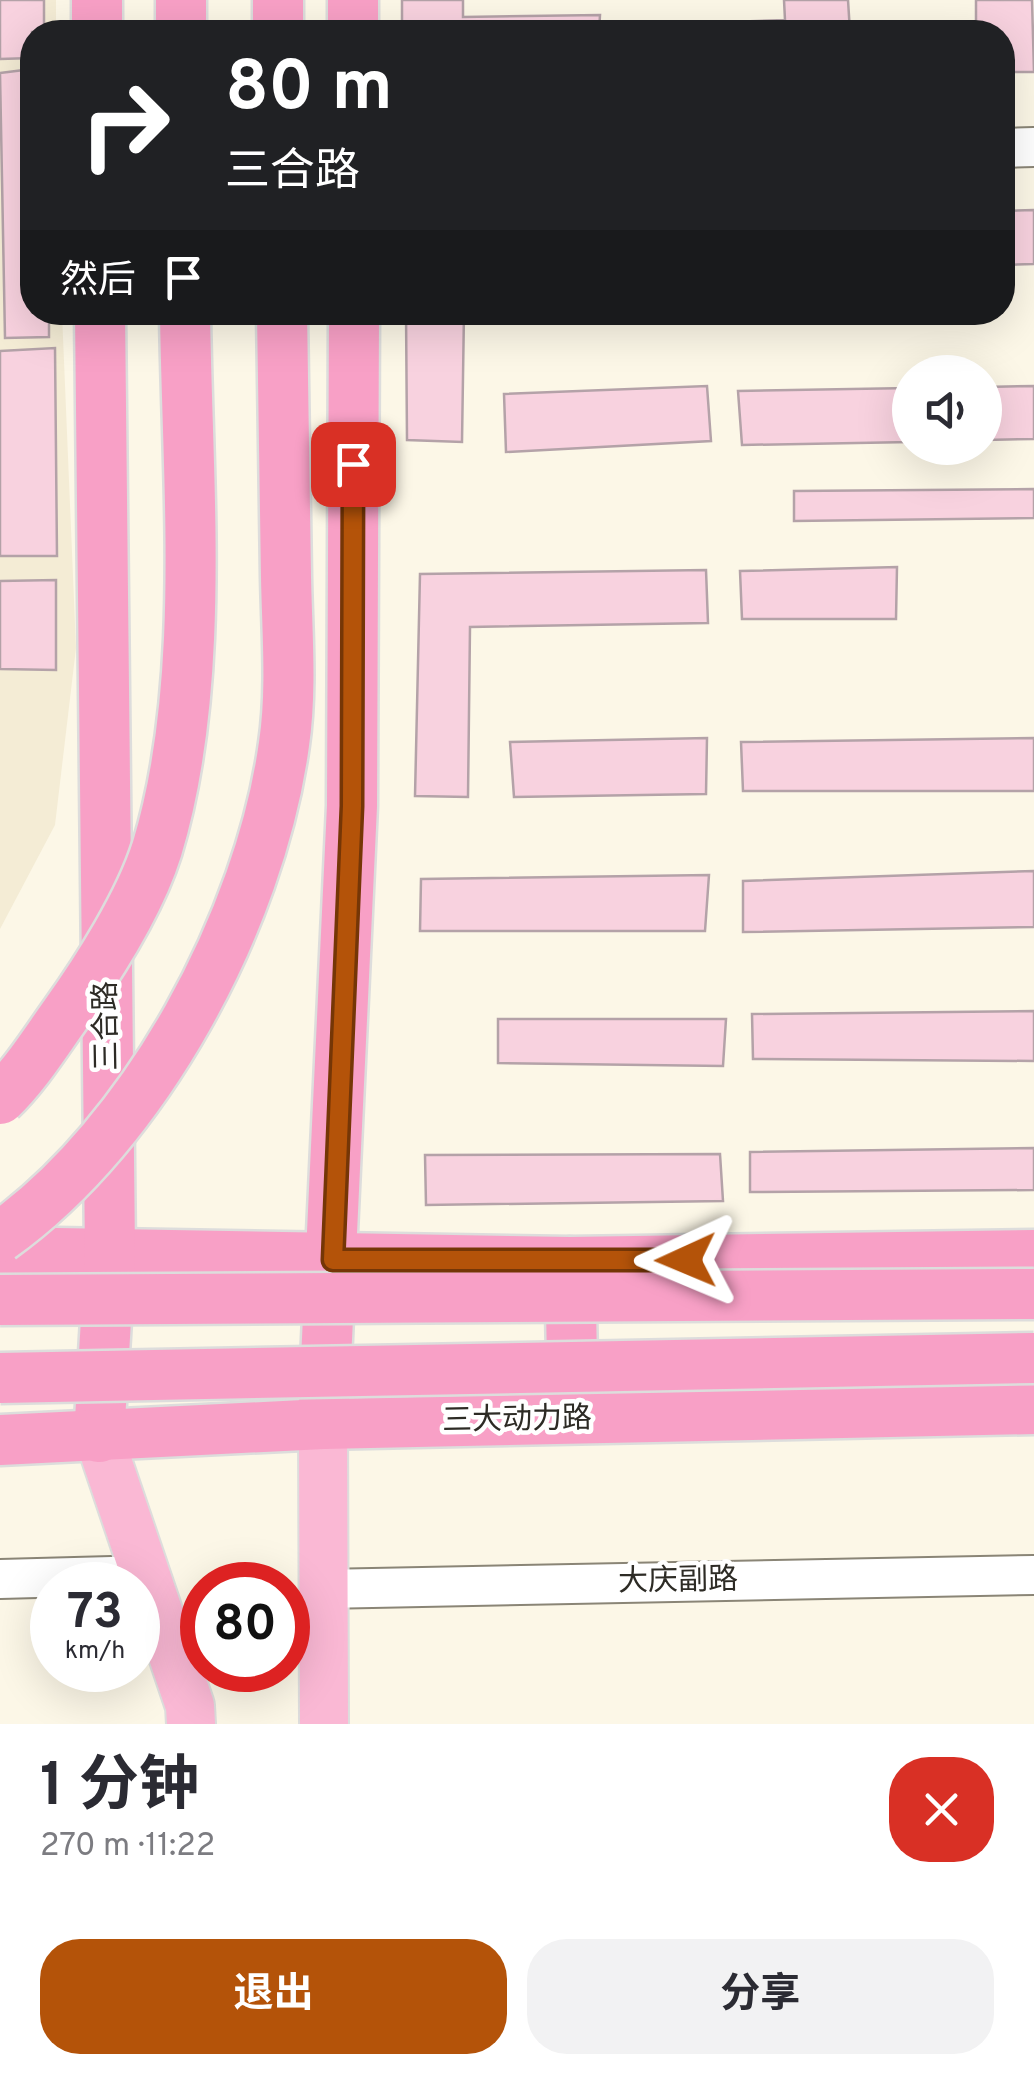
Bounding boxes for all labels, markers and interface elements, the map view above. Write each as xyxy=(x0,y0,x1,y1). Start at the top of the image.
text: 80 m xyxy=(225,46,393,135)
icon: right xyxy=(60,60,190,190)
text: 三合路 xyxy=(225,145,360,202)
icon: arrive xyxy=(156,250,211,305)
text: 然后 xyxy=(60,258,136,307)
map controls xyxy=(892,355,1002,465)
button: sound xyxy=(892,355,1002,465)
pin xyxy=(311,422,396,507)
icon: arrive xyxy=(326,437,381,492)
street label: 三合路 xyxy=(89,981,127,1071)
position arrow xyxy=(634,1208,738,1312)
street label: 三大动力路 xyxy=(442,1401,592,1441)
speed limit sign: 80 xyxy=(180,1562,310,1692)
street label: 大庆副路 xyxy=(618,1562,738,1602)
text: 73 xyxy=(67,1583,123,1646)
text: km/h xyxy=(65,1636,125,1668)
text: 1 分钟 xyxy=(40,1751,199,1827)
button: close xyxy=(889,1757,994,1862)
text: 270 m · 11:22 xyxy=(40,1827,215,1867)
button: 退出 xyxy=(40,1939,507,2054)
button: 分享 xyxy=(527,1939,994,2054)

